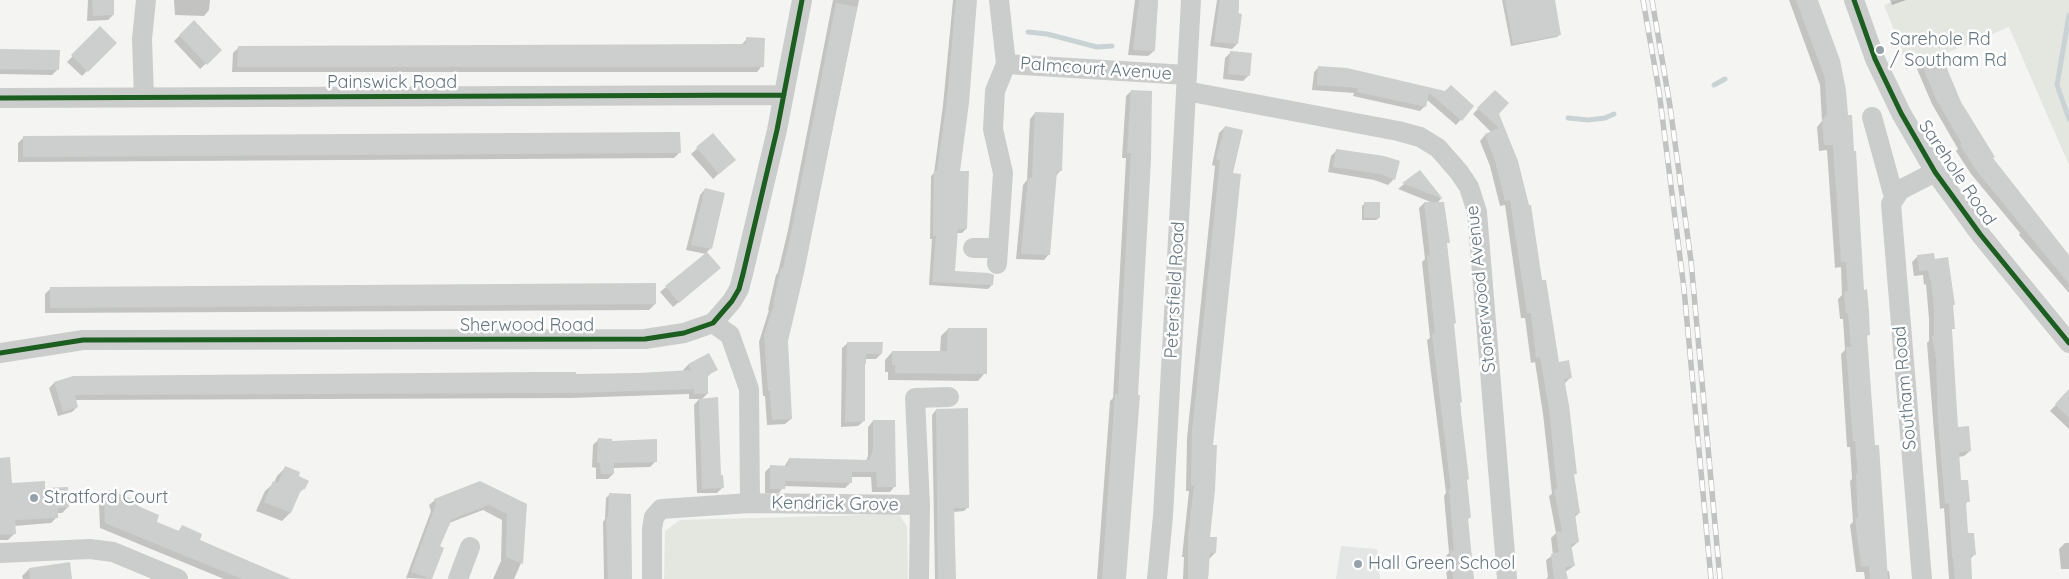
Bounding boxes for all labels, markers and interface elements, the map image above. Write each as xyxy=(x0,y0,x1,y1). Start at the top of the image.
place label: Sarehole Rd / Southam Rd xyxy=(1890,29,2007,72)
marker: Sarehole Rd / Southam Rd xyxy=(1874,44,1886,56)
street label: Palmcourt Avenue xyxy=(1019,53,1173,85)
street label: Painswick Road xyxy=(327,72,457,94)
street label: Sarehole Road xyxy=(1914,116,2000,230)
street label: Stonerwood Avenue xyxy=(1461,204,1501,374)
street label: Petersfield Road xyxy=(1161,221,1189,359)
street label: Sherwood Road xyxy=(460,315,594,337)
street label: Southam Road xyxy=(1889,325,1921,451)
place label: Stratford Court xyxy=(44,487,168,509)
marker: Stratford Court xyxy=(28,492,40,504)
street label: Kendrick Grove xyxy=(771,492,899,516)
place label: Hall Green School xyxy=(1368,553,1515,575)
marker: Hall Green School xyxy=(1352,558,1364,570)

